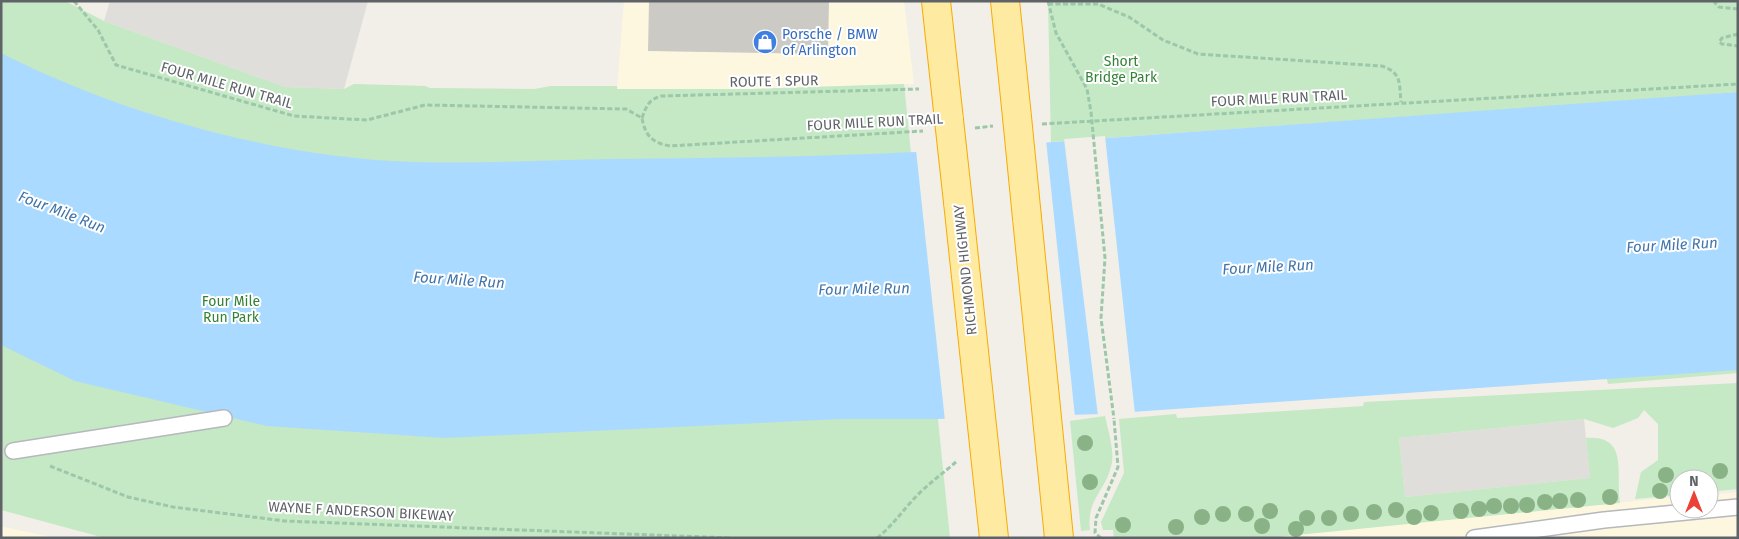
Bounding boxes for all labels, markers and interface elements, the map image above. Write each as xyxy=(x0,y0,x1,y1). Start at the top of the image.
place label: Porsche / BMW of Arlington xyxy=(782,26,878,59)
shop icon: Porsche / BMW of Arlington xyxy=(752,29,778,55)
park label: Short Bridge Park xyxy=(1085,53,1158,86)
street label: FOUR MILE RUN TRAIL xyxy=(159,58,295,112)
street label: ROUTE 1 SPUR xyxy=(729,72,819,91)
street label: FOUR MILE RUN TRAIL xyxy=(1210,86,1348,111)
street label: FOUR MILE RUN TRAIL xyxy=(806,110,944,135)
water label: Four Mile Run xyxy=(16,187,108,237)
street label: RICHMOND HIGHWAY xyxy=(950,203,981,336)
water label: Four Mile Run xyxy=(1626,234,1718,256)
water label: Four Mile Run xyxy=(1222,256,1314,278)
water label: Four Mile Run xyxy=(413,268,505,292)
water label: Four Mile Run xyxy=(818,279,910,299)
park label: Four Mile Run Park xyxy=(202,293,260,326)
north arrow xyxy=(1669,469,1719,519)
text: N xyxy=(1689,473,1699,490)
street label: WAYNE F ANDERSON BIKEWAY xyxy=(268,498,455,525)

